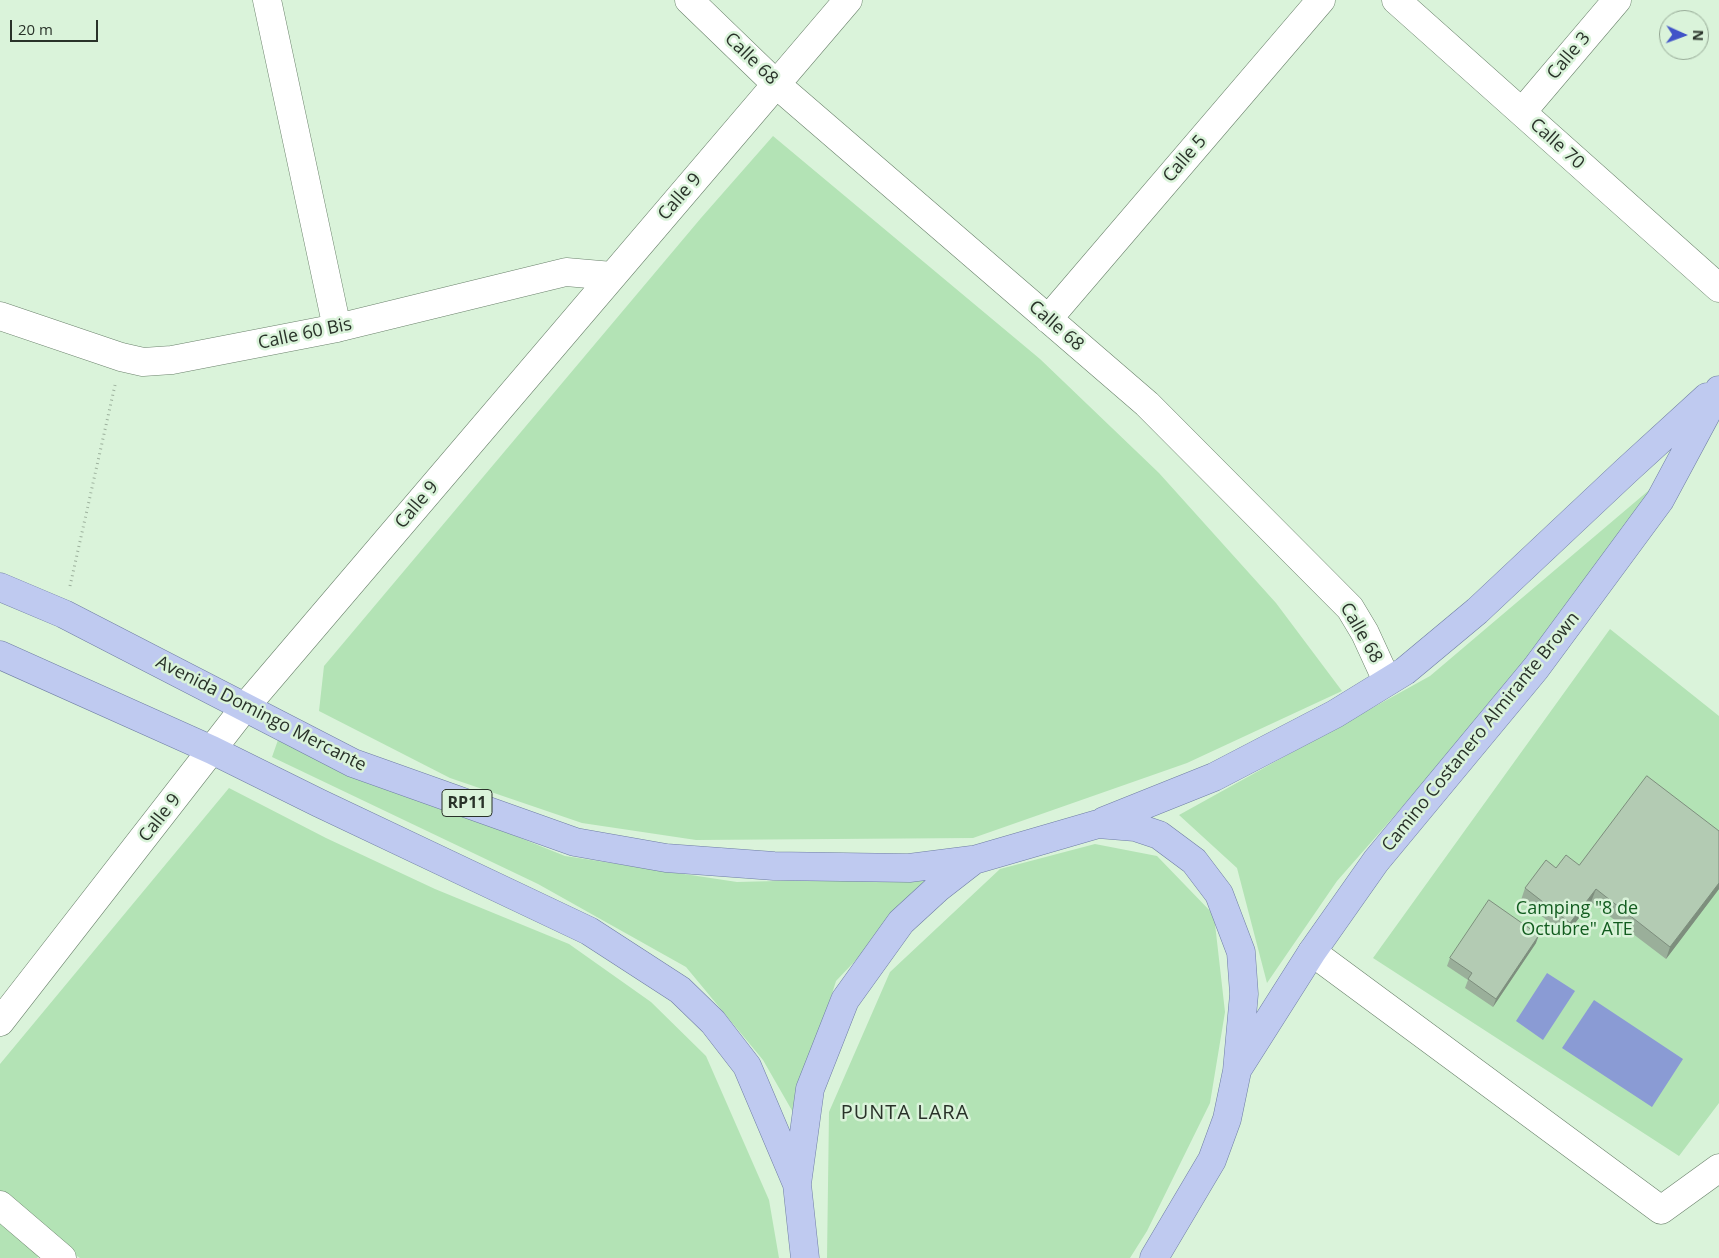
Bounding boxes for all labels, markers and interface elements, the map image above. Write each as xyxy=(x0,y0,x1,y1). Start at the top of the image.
scale bar xyxy=(12,10,100,42)
north arrow xyxy=(1659,10,1709,60)
text: 20 m xyxy=(18,19,53,39)
street label: Calle 68 xyxy=(720,28,782,90)
street label: Calle 3 xyxy=(1543,28,1595,84)
text: N xyxy=(1689,29,1708,42)
street label: Calle 70 xyxy=(1525,114,1589,174)
street label: Calle 5 xyxy=(1159,131,1211,187)
street label: Calle 9 xyxy=(654,169,706,225)
street label: Calle 68 xyxy=(1024,296,1088,356)
street label: Calle 60 Bis xyxy=(256,314,354,354)
street label: Calle 9 xyxy=(391,477,443,533)
street label: Calle 68 xyxy=(1335,599,1387,667)
street label: Camino Costanero Almirante Brown xyxy=(1378,608,1584,856)
street label: Avenida Domingo Mercante xyxy=(152,651,370,777)
street label: Calle 9 xyxy=(134,789,186,847)
road number: RP11 xyxy=(442,790,492,816)
park label: Camping "8 de Octubre" ATE xyxy=(1516,898,1638,941)
district label: PUNTA LARA xyxy=(839,1101,971,1125)

